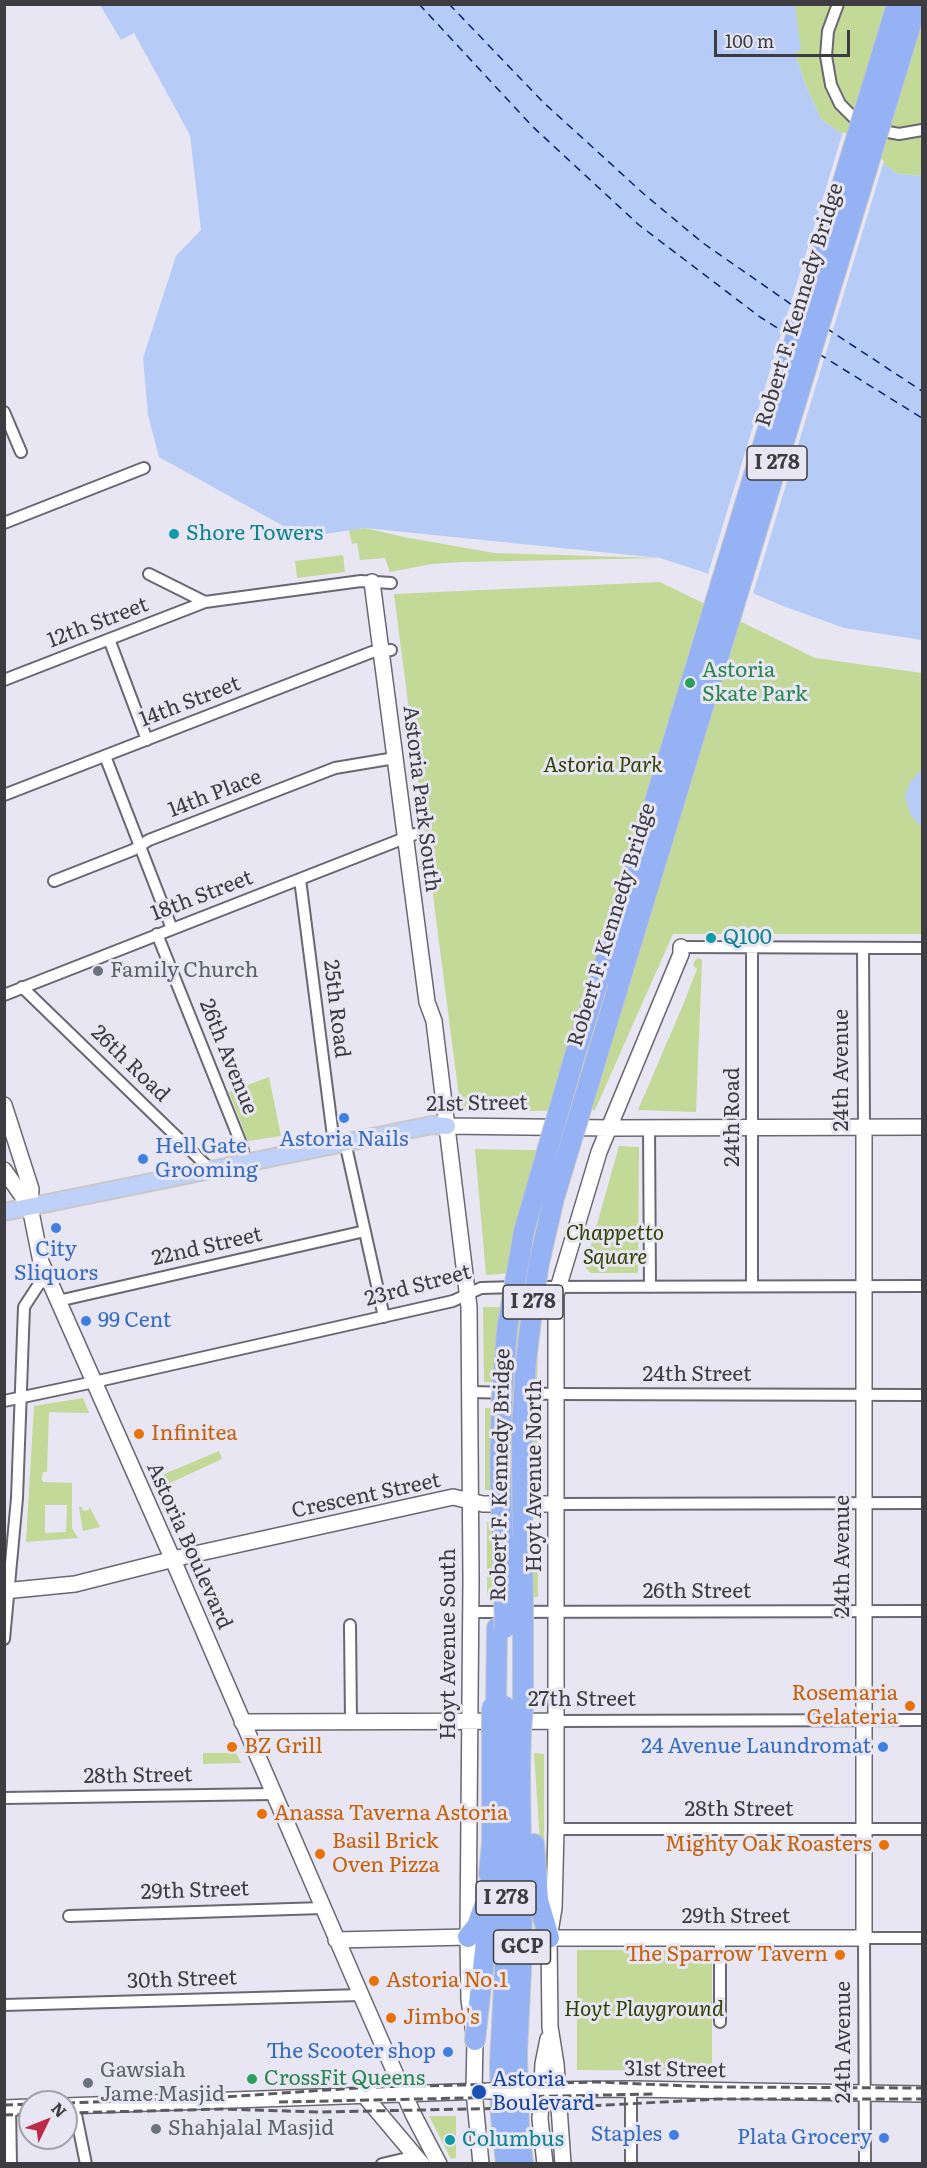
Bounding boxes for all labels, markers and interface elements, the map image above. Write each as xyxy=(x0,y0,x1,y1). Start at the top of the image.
scale bar xyxy=(717,18,854,56)
text: 100 m xyxy=(725,27,774,54)
street label: Robert F. Kennedy Bridge xyxy=(751,180,849,430)
road number: I 278 xyxy=(747,446,807,480)
place label: Shore Towers xyxy=(186,521,323,547)
marker: Shore Towers xyxy=(167,527,181,541)
street label: 12th Street xyxy=(44,592,152,654)
place label: Astoria Skate Park xyxy=(702,658,808,708)
street label: 14th Street xyxy=(136,671,244,733)
marker: Astoria Skate Park xyxy=(683,676,697,690)
street label: Astoria Park South xyxy=(397,704,445,894)
park label: Astoria Park xyxy=(543,753,663,779)
street label: 14th Place xyxy=(165,765,265,823)
street label: Robert F. Kennedy Bridge xyxy=(563,800,661,1050)
street label: 18th Street xyxy=(148,865,256,927)
place label: Q100 xyxy=(723,925,772,951)
marker: Q100 xyxy=(704,931,718,945)
place label: Family Church xyxy=(110,958,258,984)
street label: 25th Road xyxy=(317,958,355,1060)
marker: Family Church xyxy=(91,964,105,978)
street label: 26th Avenue xyxy=(193,996,263,1118)
street label: 24th Avenue xyxy=(829,1009,855,1131)
street label: 26th Road xyxy=(85,1020,175,1108)
street label: 24th Road xyxy=(720,1067,746,1167)
street label: 21st Street xyxy=(426,1091,528,1117)
marker: Astoria Nails xyxy=(337,1111,351,1125)
place label: Astoria Nails xyxy=(280,1127,408,1153)
place label: Hell Gate Grooming xyxy=(155,1134,258,1184)
marker: Hell Gate Grooming xyxy=(136,1152,150,1166)
marker: City Sliquors xyxy=(49,1221,63,1235)
park label: Chappetto Square xyxy=(566,1221,664,1271)
street label: 22nd Street xyxy=(150,1222,264,1272)
place label: City Sliquors xyxy=(14,1237,98,1287)
street label: 23rd Street xyxy=(362,1260,474,1312)
road number: I 278 xyxy=(503,1285,563,1319)
place label: 99 Cent xyxy=(98,1308,171,1334)
marker: 99 Cent xyxy=(79,1314,93,1328)
street label: Robert F. Kennedy Bridge xyxy=(486,1348,516,1602)
street label: 24th Street xyxy=(643,1362,751,1388)
street label: Hoyt Avenue North xyxy=(522,1379,548,1573)
place label: Infinitea xyxy=(151,1421,238,1447)
marker: Infinitea xyxy=(132,1427,146,1441)
street label: Astoria Boulevard xyxy=(141,1459,237,1633)
street label: Crescent Street xyxy=(289,1468,443,1524)
street label: 24th Avenue xyxy=(830,1495,856,1617)
street label: Hoyt Avenue South xyxy=(436,1548,462,1740)
street label: 26th Street xyxy=(643,1579,751,1605)
place label: Rosemaria Gelateria xyxy=(792,1681,898,1731)
street label: 27th Street xyxy=(528,1687,636,1713)
marker: Rosemaria Gelateria xyxy=(903,1699,917,1713)
place label: BZ Grill xyxy=(244,1734,322,1760)
place label: 24 Avenue Laundromat xyxy=(641,1734,871,1760)
marker: BZ Grill xyxy=(225,1740,239,1754)
marker: 24 Avenue Laundromat xyxy=(876,1740,890,1754)
street label: 28th Street xyxy=(83,1762,193,1790)
street label: 28th Street xyxy=(685,1797,793,1823)
place label: Anassa Taverna Astoria xyxy=(274,1801,508,1827)
marker: Anassa Taverna Astoria xyxy=(255,1807,269,1821)
place label: Basil Brick Oven Pizza xyxy=(332,1829,440,1879)
place label: Mighty Oak Roasters xyxy=(665,1832,872,1858)
marker: Mighty Oak Roasters xyxy=(877,1838,891,1852)
marker: Basil Brick Oven Pizza xyxy=(313,1847,327,1861)
street label: 29th Street xyxy=(140,1877,250,1905)
road number: I 278 xyxy=(476,1881,536,1915)
street label: 29th Street xyxy=(682,1904,790,1930)
road number: GCP xyxy=(494,1930,550,1964)
place label: The Sparrow Tavern xyxy=(626,1942,828,1968)
marker: The Sparrow Tavern xyxy=(833,1948,847,1962)
street label: 30th Street xyxy=(127,1965,237,1995)
place label: Astoria No.1 xyxy=(386,1968,508,1994)
marker: Astoria No.1 xyxy=(367,1974,381,1988)
street label: 24th Avenue xyxy=(831,1981,857,2103)
park label: Hoyt Playground xyxy=(564,1997,724,2023)
place label: Jimbo's xyxy=(403,2005,480,2031)
marker: Jimbo's xyxy=(384,2011,398,2025)
place label: The Scooter shop xyxy=(266,2039,436,2065)
marker: The Scooter shop xyxy=(441,2045,455,2059)
street label: 31st Street xyxy=(624,2057,726,2083)
place label: Gawsiah Jame Masjid xyxy=(100,2058,225,2108)
place label: CrossFit Queens xyxy=(264,2066,425,2092)
place label: Astoria Boulevard xyxy=(492,2067,595,2117)
marker: CrossFit Queens xyxy=(245,2072,259,2086)
marker: Gawsiah Jame Masjid xyxy=(81,2076,95,2090)
marker: Astoria Boulevard xyxy=(470,2083,488,2101)
north arrow xyxy=(18,2090,78,2150)
text: N xyxy=(46,2096,73,2122)
place label: Shahjalal Masjid xyxy=(168,2116,334,2142)
marker: Shahjalal Masjid xyxy=(149,2122,163,2136)
place label: Staples xyxy=(591,2122,662,2148)
place label: Plata Grocery xyxy=(737,2125,872,2151)
place label: Columbus xyxy=(462,2127,564,2153)
marker: Staples xyxy=(667,2128,681,2142)
marker: Plata Grocery xyxy=(877,2131,891,2145)
marker: Columbus xyxy=(443,2133,457,2147)

